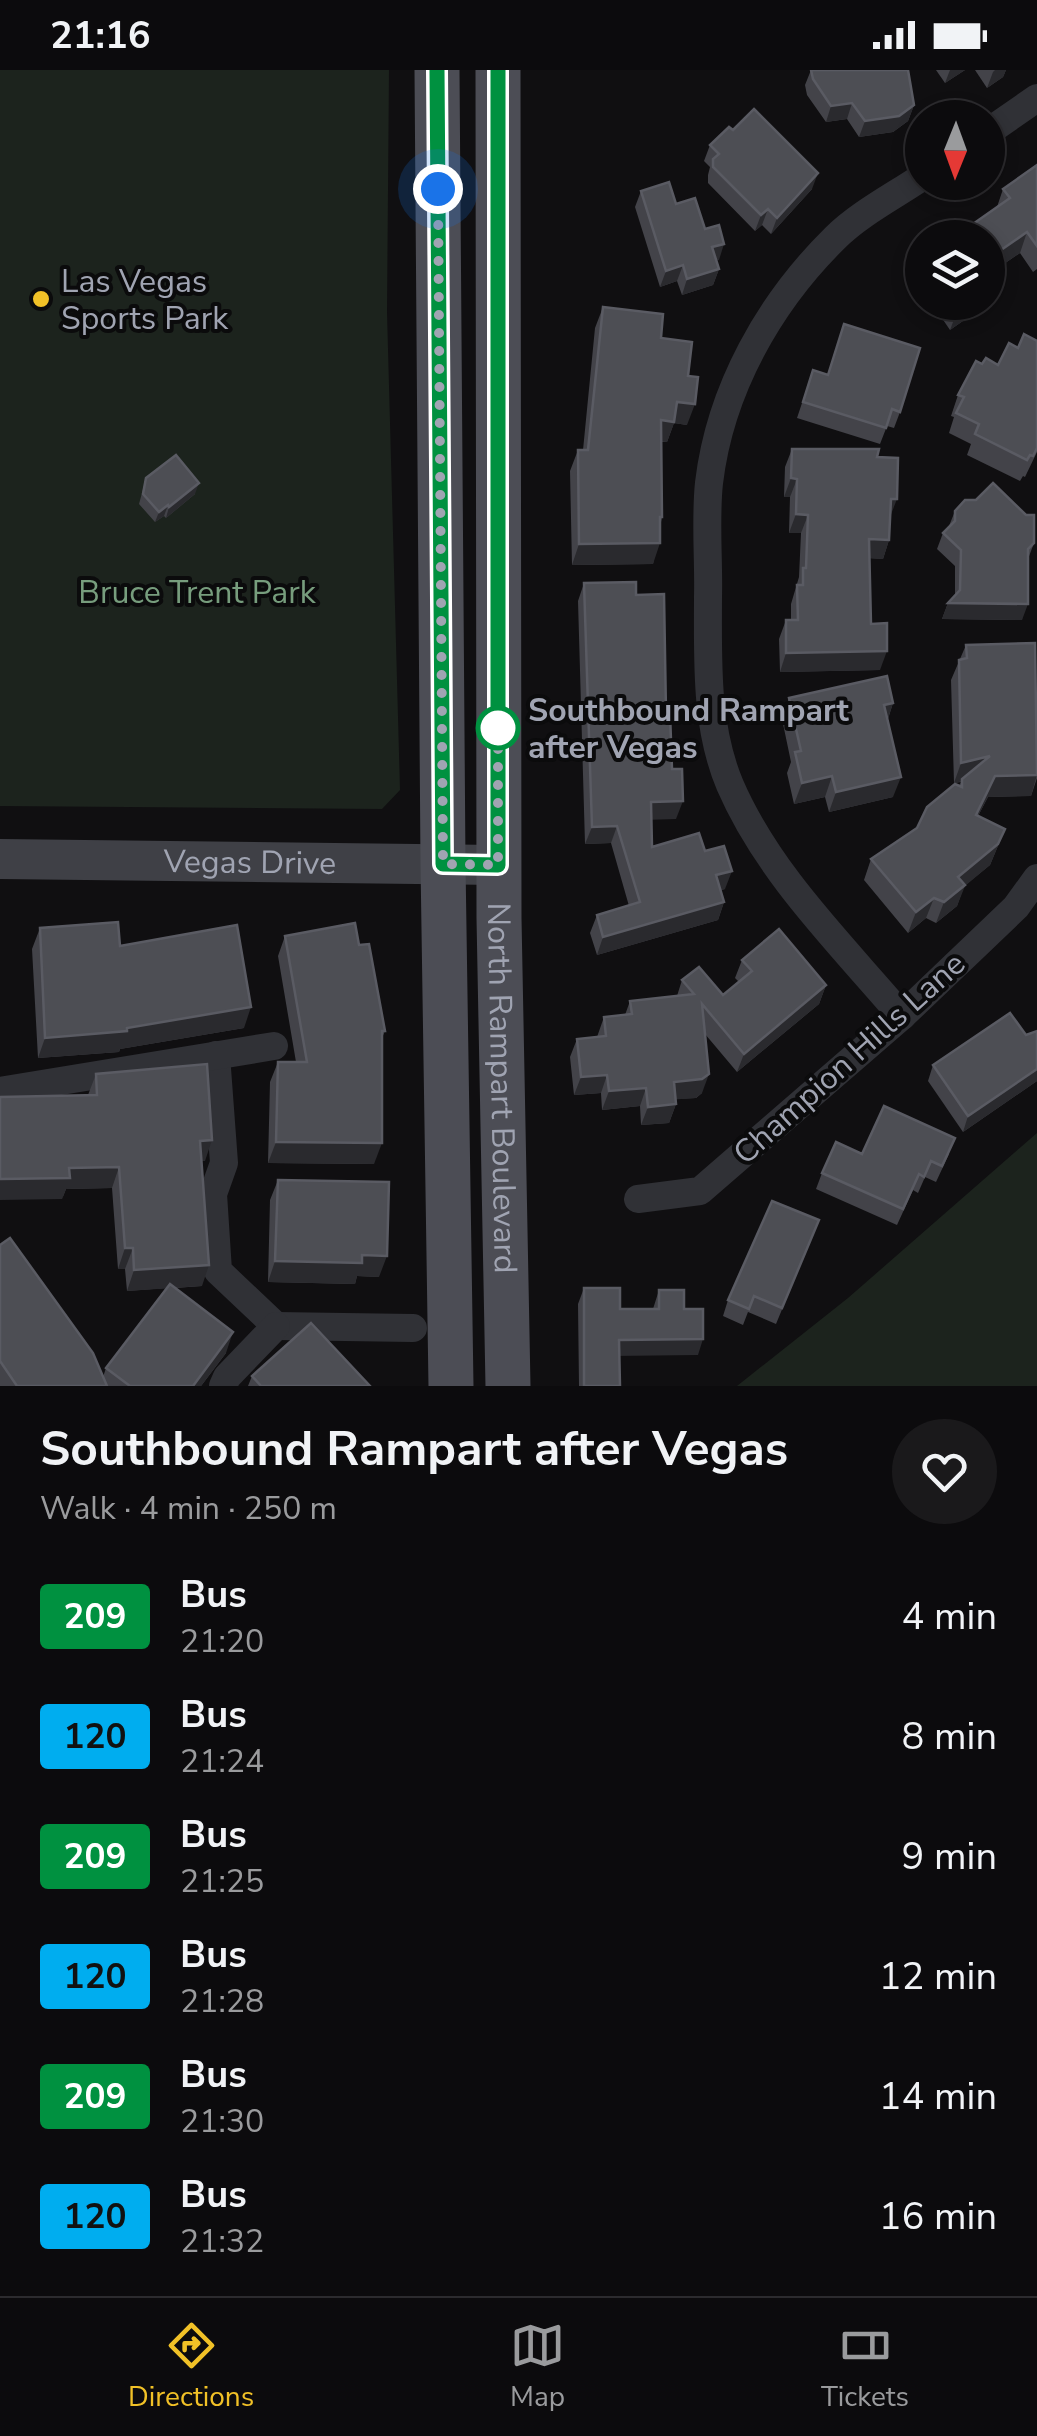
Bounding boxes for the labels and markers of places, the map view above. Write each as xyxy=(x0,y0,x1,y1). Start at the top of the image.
place label: Las Vegas Sports Park xyxy=(61,260,229,340)
marker: Las Vegas Sports Park xyxy=(30,288,52,310)
place label: Southbound Rampart after Vegas xyxy=(528,689,849,769)
marker: Southbound Rampart after Vegas xyxy=(477,707,519,749)

